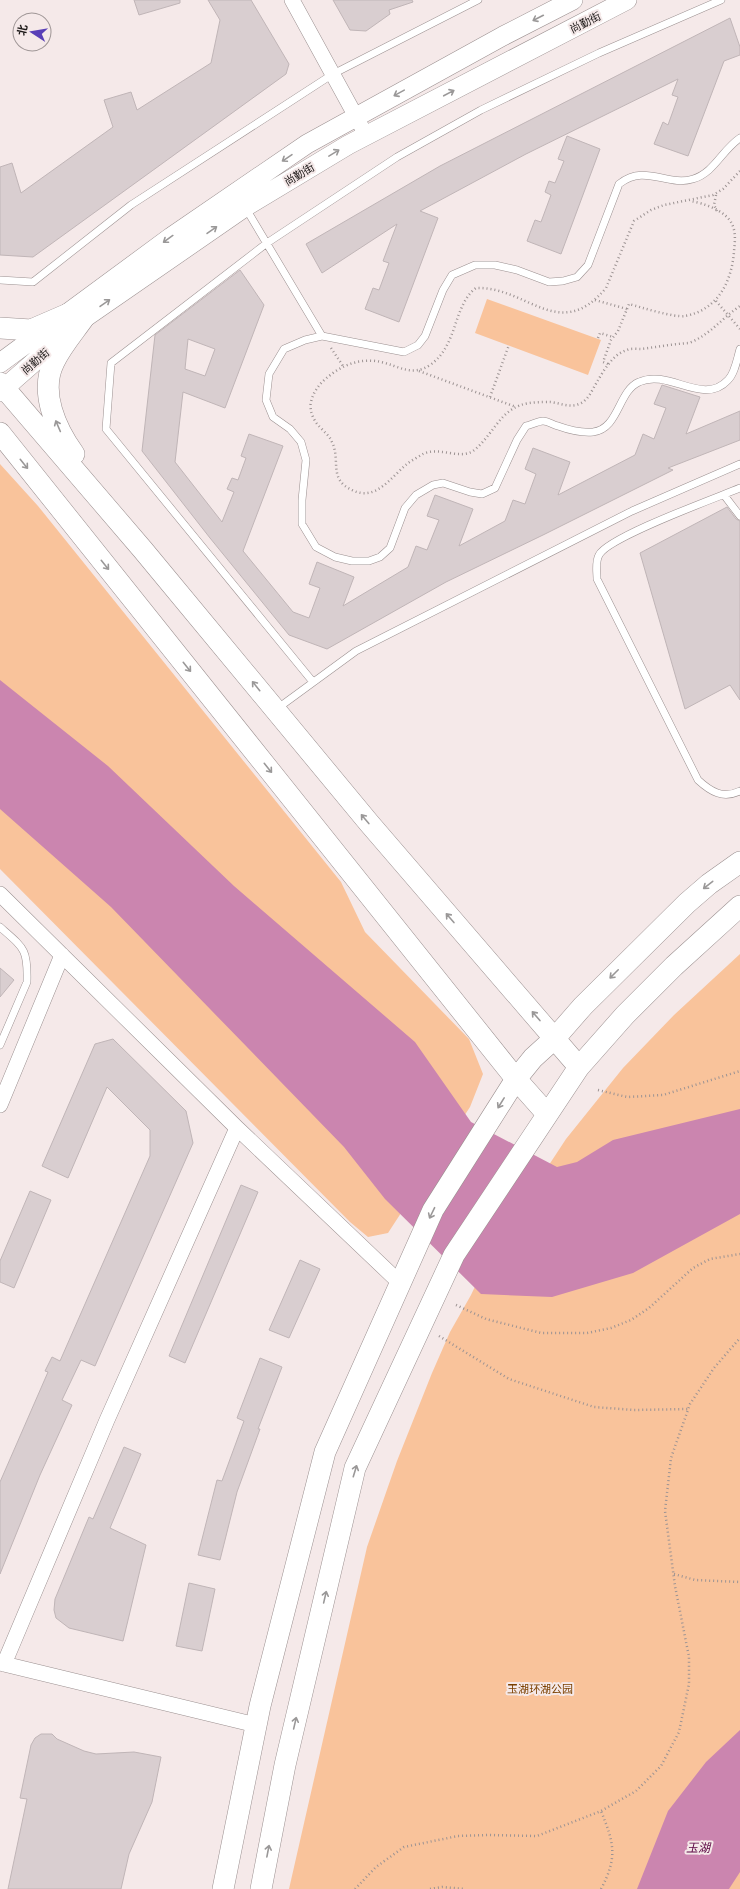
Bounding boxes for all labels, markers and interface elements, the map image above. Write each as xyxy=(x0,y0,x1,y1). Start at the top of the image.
street label: 尚勤街 xyxy=(567,9,603,35)
north arrow xyxy=(12,12,52,52)
one-way arrow xyxy=(532,15,544,22)
text: 北 xyxy=(14,23,29,37)
one-way arrow xyxy=(442,88,454,96)
one-way arrow xyxy=(394,90,406,98)
one-way arrow xyxy=(328,149,340,157)
one-way arrow xyxy=(282,154,293,162)
street label: 尚勤街 xyxy=(282,160,316,188)
one-way arrow xyxy=(206,226,217,234)
one-way arrow xyxy=(162,235,173,243)
one-way arrow xyxy=(99,299,110,308)
street label: 尚勤街 xyxy=(18,345,52,377)
one-way arrow xyxy=(54,420,61,432)
one-way arrow xyxy=(20,458,29,469)
one-way arrow xyxy=(101,560,110,571)
one-way arrow xyxy=(182,661,191,672)
one-way arrow xyxy=(252,681,261,692)
one-way arrow xyxy=(263,763,272,774)
one-way arrow xyxy=(361,814,370,825)
one-way arrow xyxy=(703,881,714,889)
one-way arrow xyxy=(446,912,455,923)
one-way arrow xyxy=(609,970,619,979)
one-way arrow xyxy=(531,1011,540,1021)
one-way arrow xyxy=(497,1097,505,1108)
one-way arrow xyxy=(428,1207,435,1219)
one-way arrow xyxy=(352,1464,359,1477)
one-way arrow xyxy=(321,1591,329,1604)
park label: 玉湖环湖公园 xyxy=(507,1682,573,1695)
one-way arrow xyxy=(291,1717,299,1730)
water label: 玉湖 xyxy=(686,1840,712,1854)
one-way arrow xyxy=(265,1845,273,1858)

